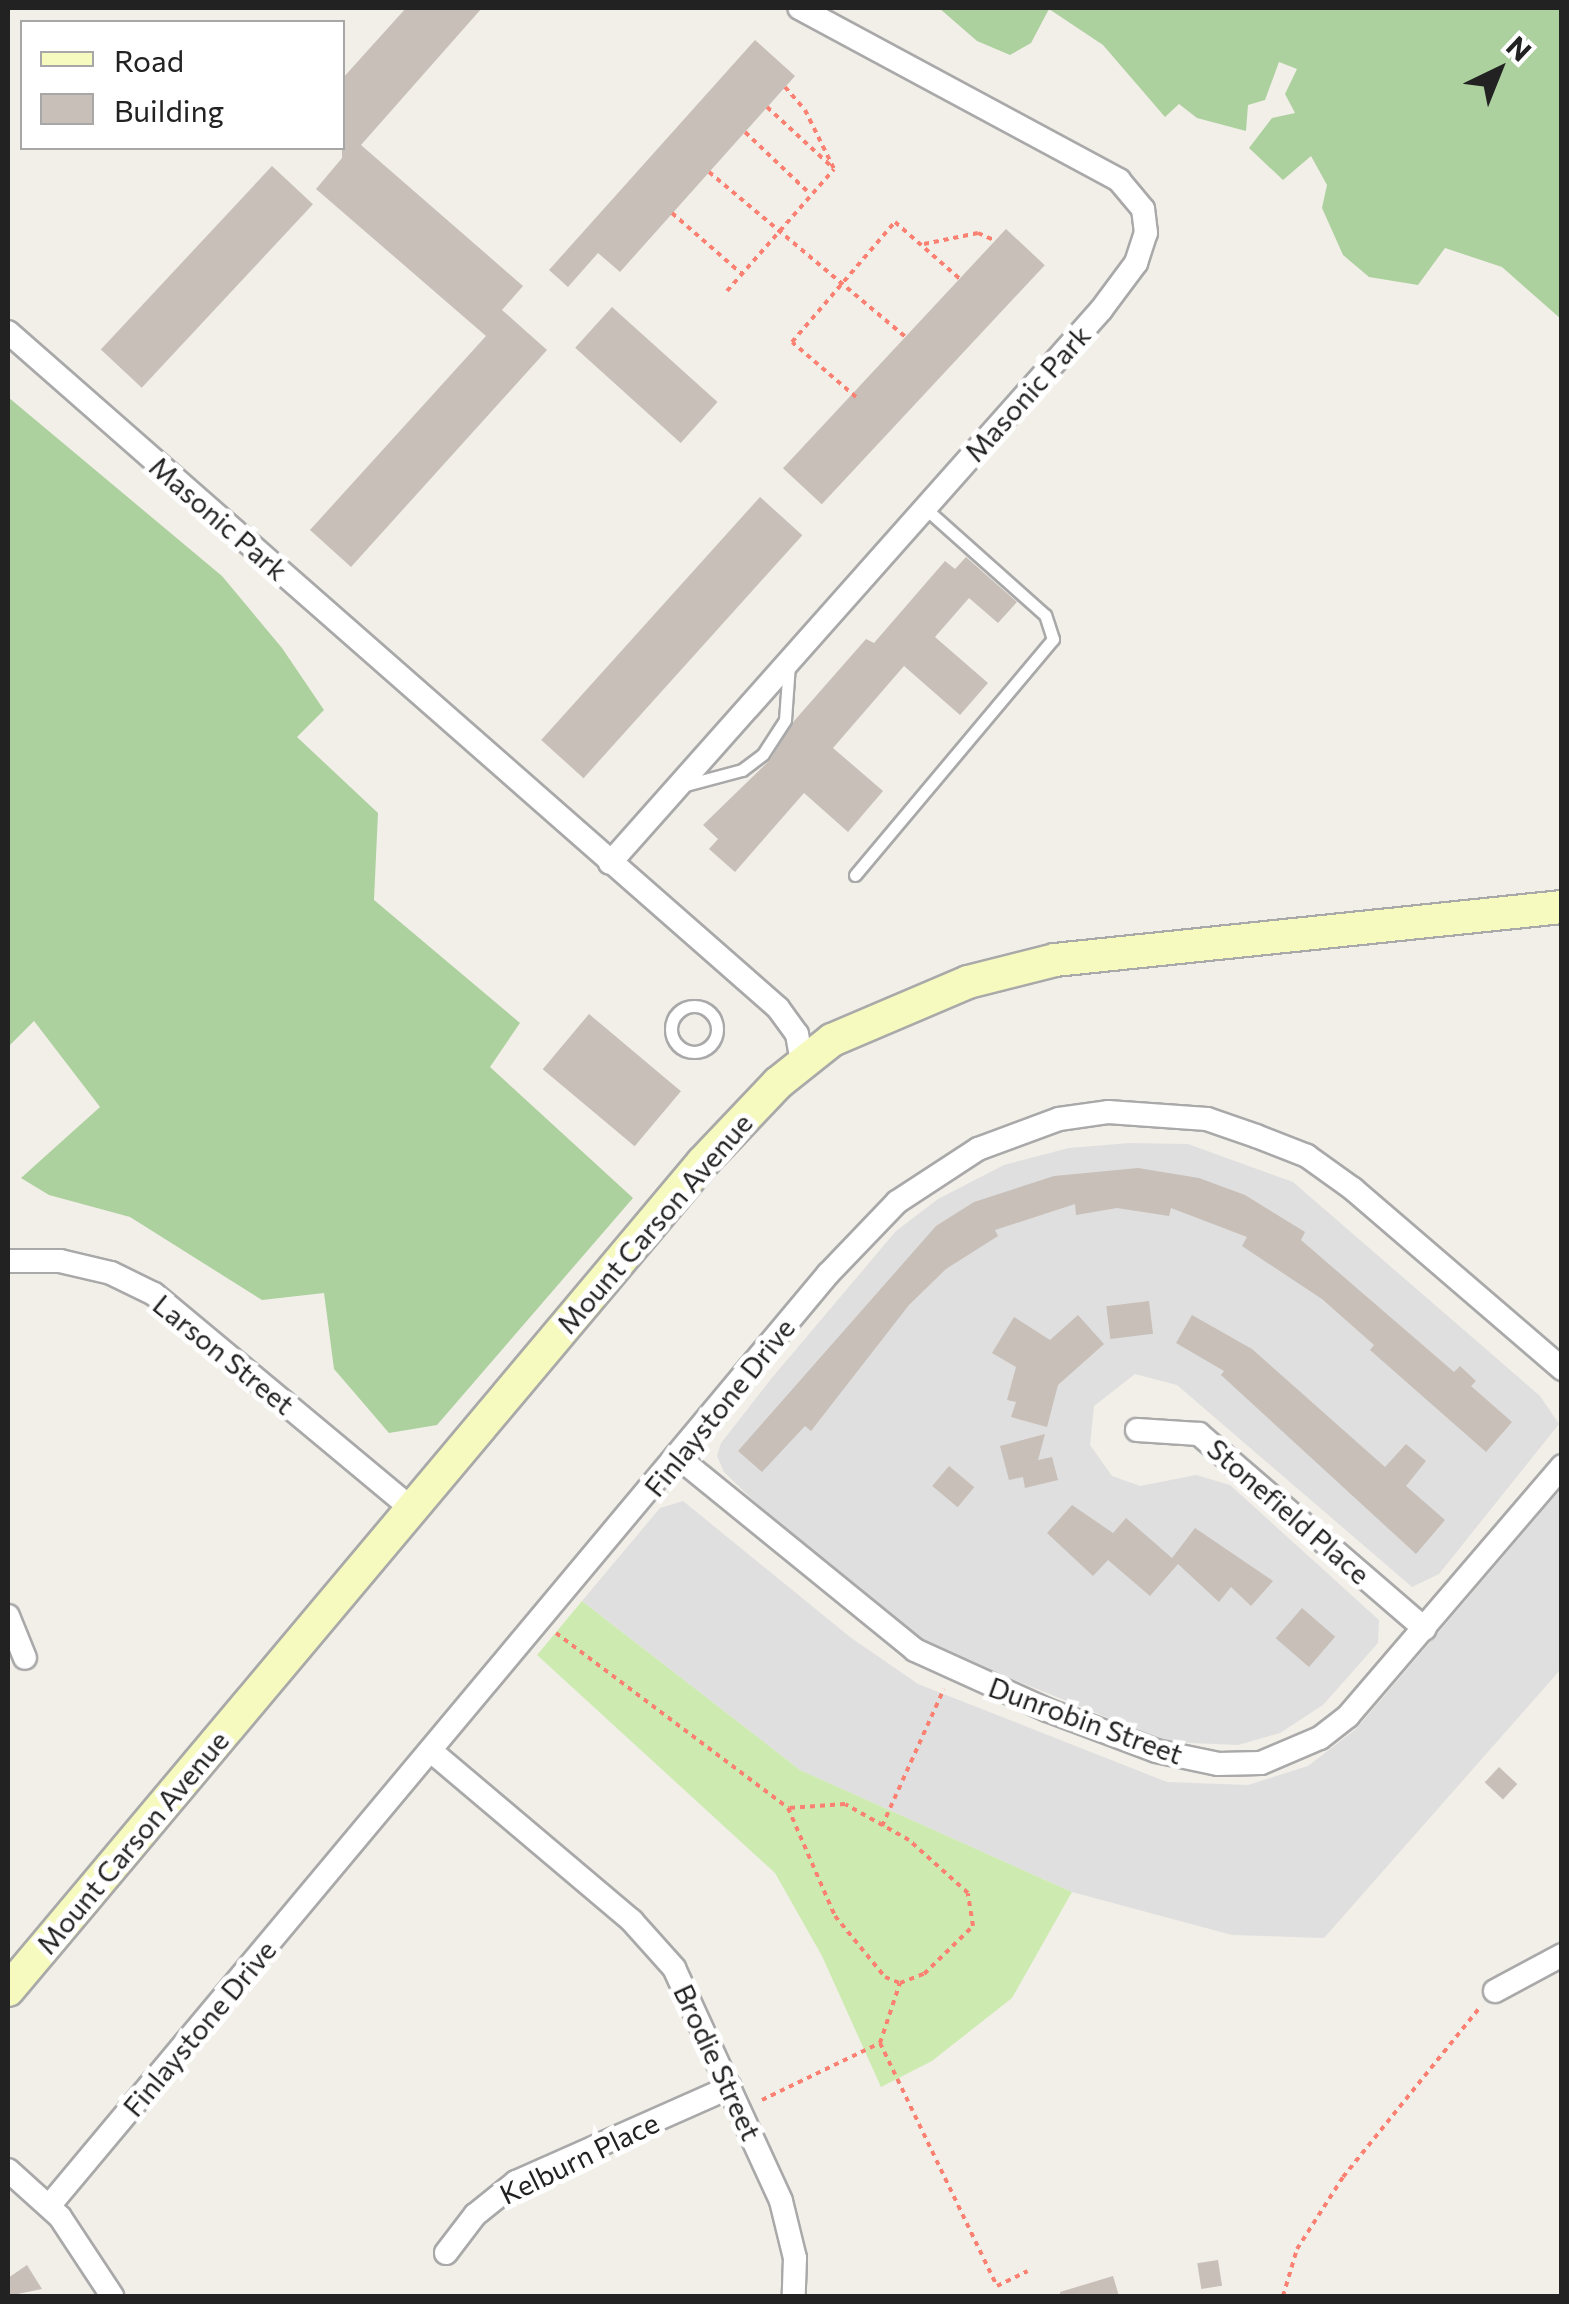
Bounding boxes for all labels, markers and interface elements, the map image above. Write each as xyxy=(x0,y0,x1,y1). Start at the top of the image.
legend xyxy=(20,20,345,150)
north arrow xyxy=(1449,20,1549,120)
text: N xyxy=(1500,28,1539,68)
text: Road xyxy=(114,41,184,78)
text: Building xyxy=(114,91,224,128)
street label: Masonic Park xyxy=(957,318,1097,468)
street label: Masonic Park xyxy=(143,449,295,587)
street label: Mount Carson Avenue xyxy=(549,1106,759,1340)
street label: Larson Street xyxy=(147,1287,301,1421)
street label: Finlaystone Drive xyxy=(637,1311,801,1503)
street label: Stonefield Place xyxy=(1201,1431,1377,1591)
street label: Dunrobin Street xyxy=(984,1669,1188,1771)
street label: Mount Carson Avenue xyxy=(29,1724,235,1960)
street label: Finlaystone Drive xyxy=(116,1933,282,2123)
street label: Brodie Street xyxy=(667,1979,769,2145)
street label: Kelburn Place xyxy=(494,2105,664,2211)

